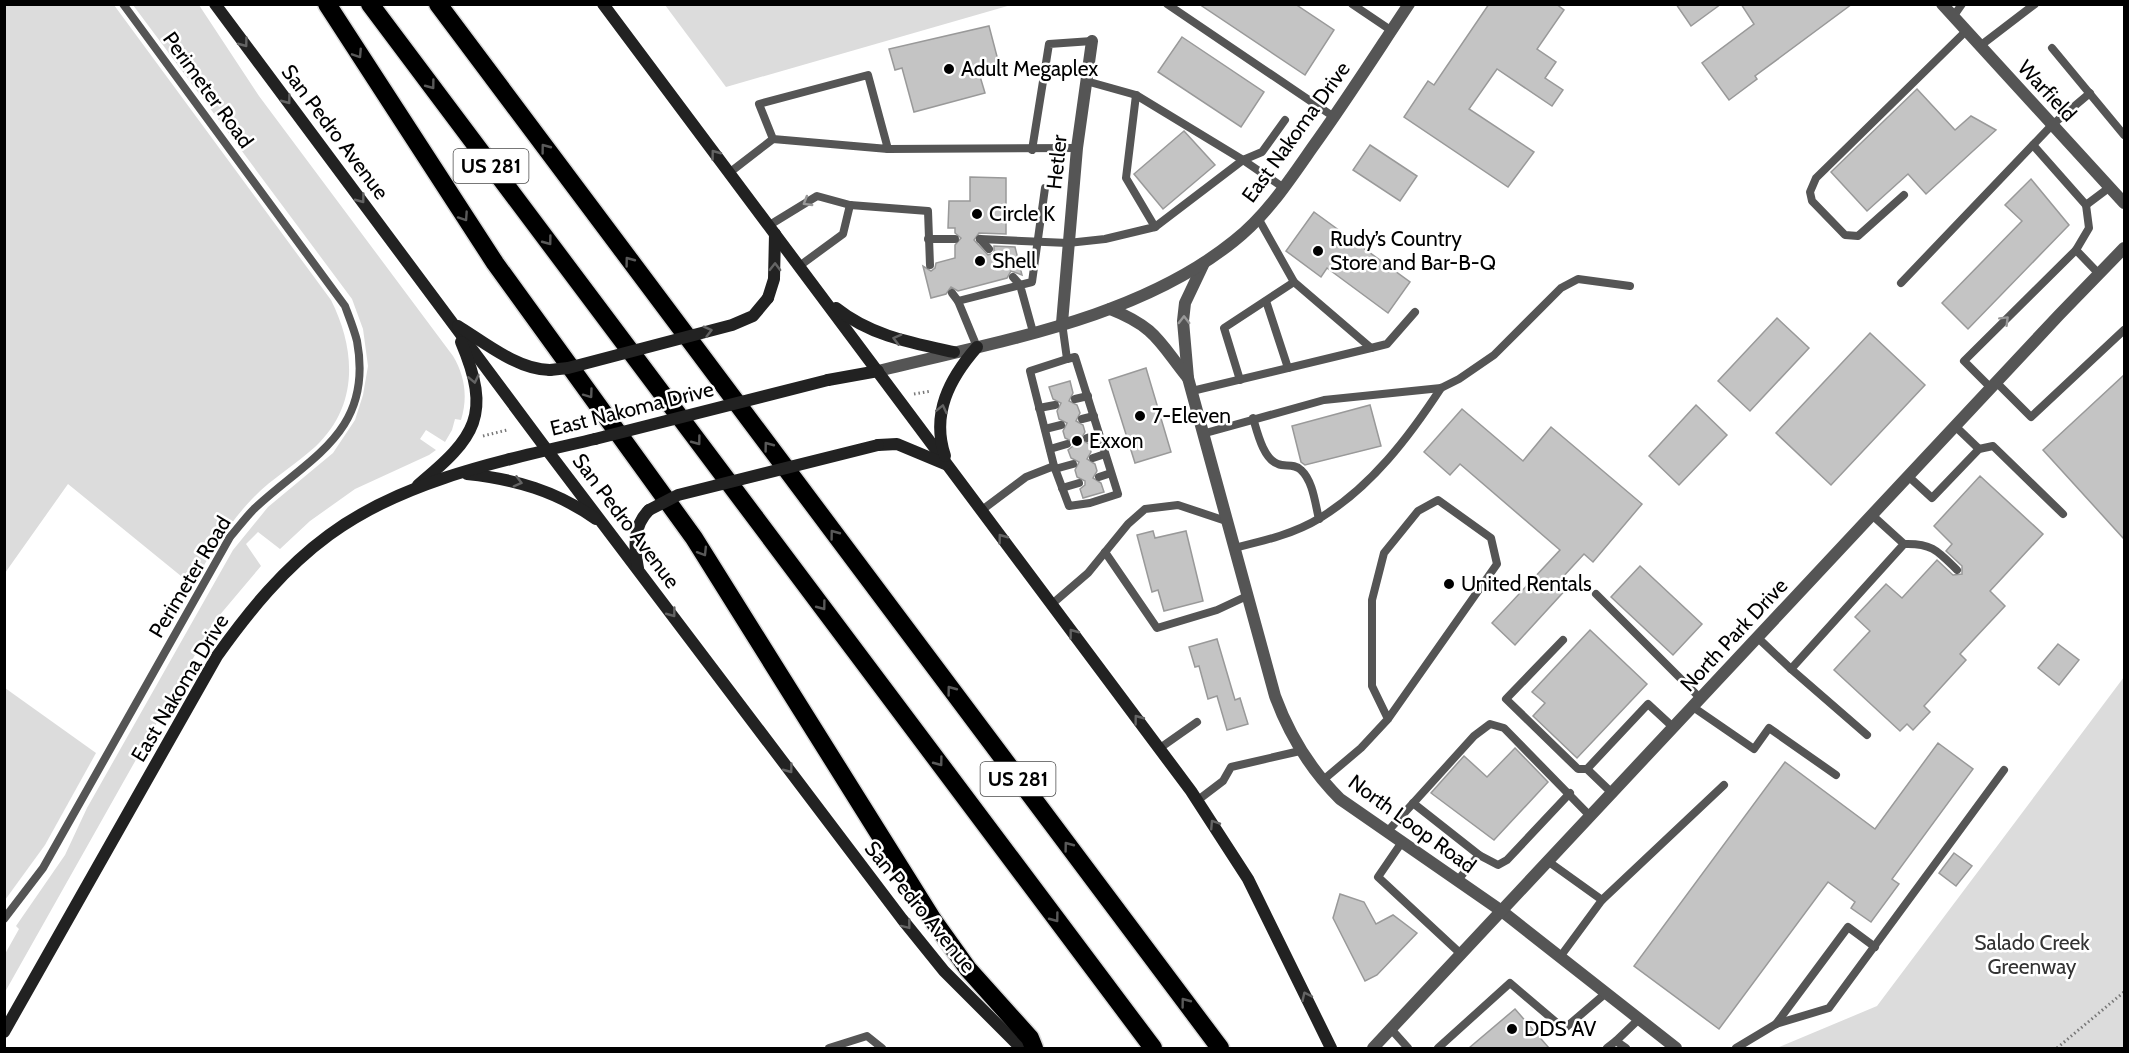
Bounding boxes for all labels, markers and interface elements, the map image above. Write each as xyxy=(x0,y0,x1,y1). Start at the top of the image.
street label: Perimeter Road xyxy=(158,27,259,153)
one-way arrow xyxy=(237,36,248,47)
one-way arrow xyxy=(351,47,362,58)
street label: Warfield xyxy=(2013,55,2082,126)
place label: Adult Megaplex xyxy=(961,56,1098,81)
street label: East Nakoma Drive xyxy=(1236,56,1355,207)
street label: San Pedro Avenue xyxy=(277,59,394,204)
marker: Adult Megaplex xyxy=(942,62,956,76)
one-way arrow xyxy=(423,78,434,89)
one-way arrow xyxy=(280,93,291,104)
street label: Hetler xyxy=(1041,133,1072,190)
one-way arrow xyxy=(541,144,552,155)
road number: US 281 xyxy=(454,149,528,183)
one-way arrow xyxy=(711,149,722,160)
one-way arrow xyxy=(353,192,364,203)
one-way arrow xyxy=(803,195,813,206)
place label: Circle K xyxy=(989,201,1055,226)
marker: Circle K xyxy=(970,207,984,221)
one-way arrow xyxy=(457,211,468,222)
place label: Rudy’s Country Store and Bar-B-Q xyxy=(1330,226,1496,275)
one-way arrow xyxy=(540,235,551,246)
marker: Rudy’s Country Store and Bar-B-Q xyxy=(1311,244,1325,258)
place label: Shell xyxy=(992,248,1036,273)
marker: Shell xyxy=(973,254,987,268)
one-way arrow xyxy=(625,256,636,267)
one-way arrow xyxy=(769,262,781,271)
one-way arrow xyxy=(1178,315,1190,324)
one-way arrow xyxy=(1998,316,2009,327)
one-way arrow xyxy=(703,326,713,339)
one-way arrow xyxy=(892,334,903,346)
one-way arrow xyxy=(467,374,480,384)
street label: East Nakoma Drive xyxy=(548,376,716,441)
one-way arrow xyxy=(582,387,593,398)
place label: 7-Eleven xyxy=(1152,403,1231,428)
one-way arrow xyxy=(934,404,947,414)
marker: 7-Eleven xyxy=(1133,409,1147,423)
place label: Exxon xyxy=(1089,428,1143,453)
one-way arrow xyxy=(690,434,701,445)
marker: Exxon xyxy=(1070,434,1084,448)
one-way arrow xyxy=(764,442,775,453)
street label: San Pedro Avenue xyxy=(568,448,685,593)
one-way arrow xyxy=(512,475,523,487)
street label: Perimeter Road xyxy=(143,511,236,642)
one-way arrow xyxy=(830,529,841,540)
one-way arrow xyxy=(999,534,1010,545)
one-way arrow xyxy=(696,546,708,556)
place label: United Rentals xyxy=(1461,571,1592,596)
street label: North Park Drive xyxy=(1675,573,1793,696)
marker: United Rentals xyxy=(1442,577,1456,591)
one-way arrow xyxy=(814,600,825,611)
one-way arrow xyxy=(664,607,675,618)
street label: East Nakoma Drive xyxy=(126,609,234,766)
one-way arrow xyxy=(1070,629,1081,640)
one-way arrow xyxy=(947,685,958,696)
one-way arrow xyxy=(1134,714,1145,725)
one-way arrow xyxy=(931,756,942,767)
road number: US 281 xyxy=(980,762,1056,796)
one-way arrow xyxy=(782,763,793,774)
street label: North Loop Road xyxy=(1344,769,1481,878)
one-way arrow xyxy=(1210,820,1221,831)
street label: San Pedro Avenue xyxy=(860,836,981,978)
one-way arrow xyxy=(1064,841,1075,852)
one-way arrow xyxy=(1048,912,1059,923)
one-way arrow xyxy=(899,918,910,929)
park label: Salado Creek Greenway xyxy=(1974,930,2090,979)
one-way arrow xyxy=(1302,991,1314,1002)
one-way arrow xyxy=(1181,997,1192,1008)
place label: DDS AV xyxy=(1524,1016,1596,1041)
marker: DDS AV xyxy=(1505,1022,1519,1036)

